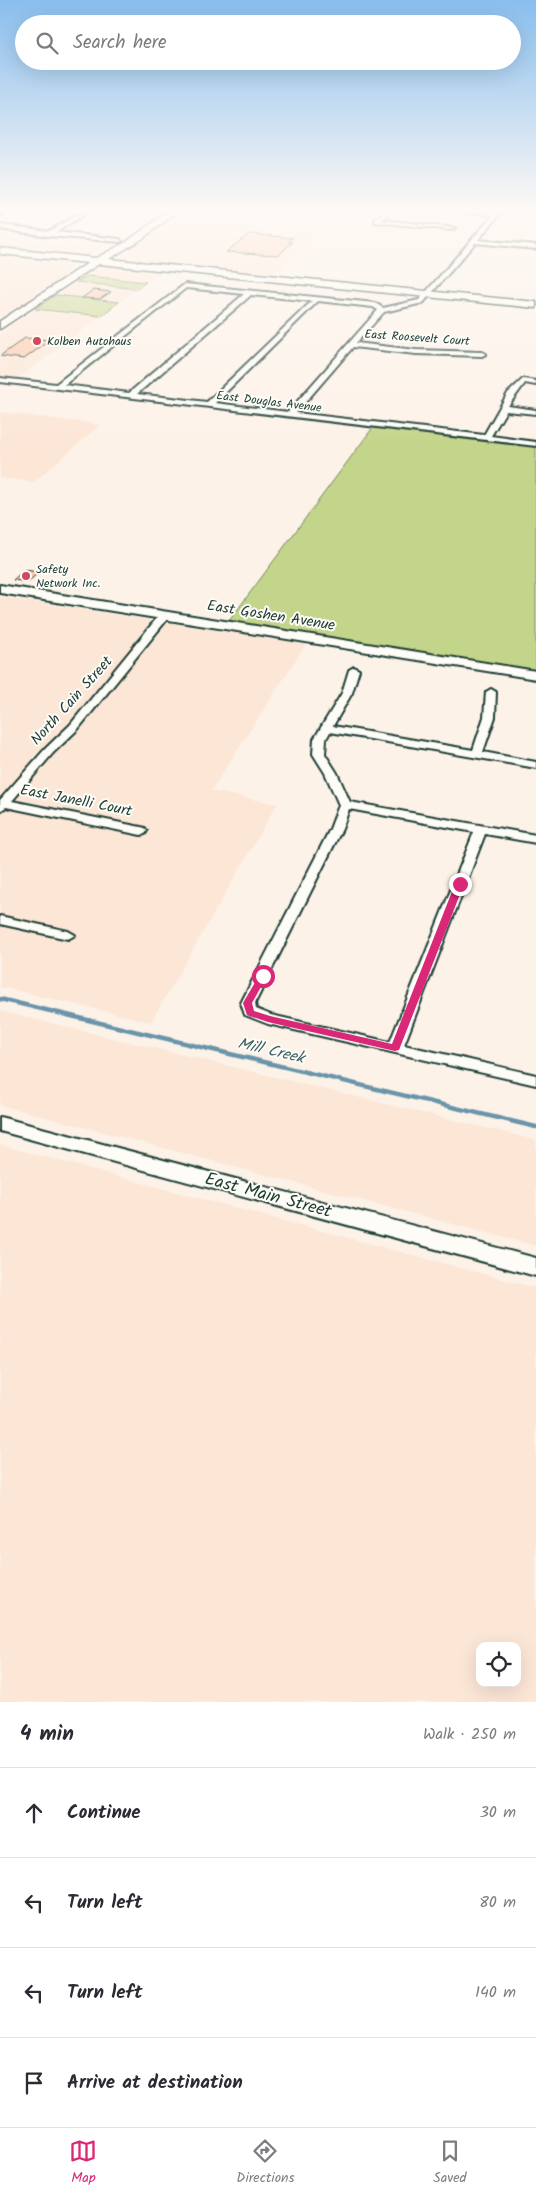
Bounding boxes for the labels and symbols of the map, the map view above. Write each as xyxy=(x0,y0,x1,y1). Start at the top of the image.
street label: East Roosevelt Court xyxy=(364,325,471,351)
place label: Kolben Autohaus xyxy=(47,332,131,351)
marker: Kolben Autohaus xyxy=(31,335,43,347)
street label: East Douglas Avenue xyxy=(215,386,323,418)
place label: Safety Network Inc. xyxy=(36,560,101,593)
marker: Safety Network Inc. xyxy=(20,570,32,582)
street label: East Goshen Avenue xyxy=(205,594,337,638)
street label: North Cain Street xyxy=(25,651,119,751)
street label: East Janelli Court xyxy=(18,778,134,824)
route end xyxy=(449,873,472,896)
route start xyxy=(252,965,275,988)
water label: Mill Creek xyxy=(235,1031,309,1071)
street label: East Main Street xyxy=(201,1165,336,1227)

